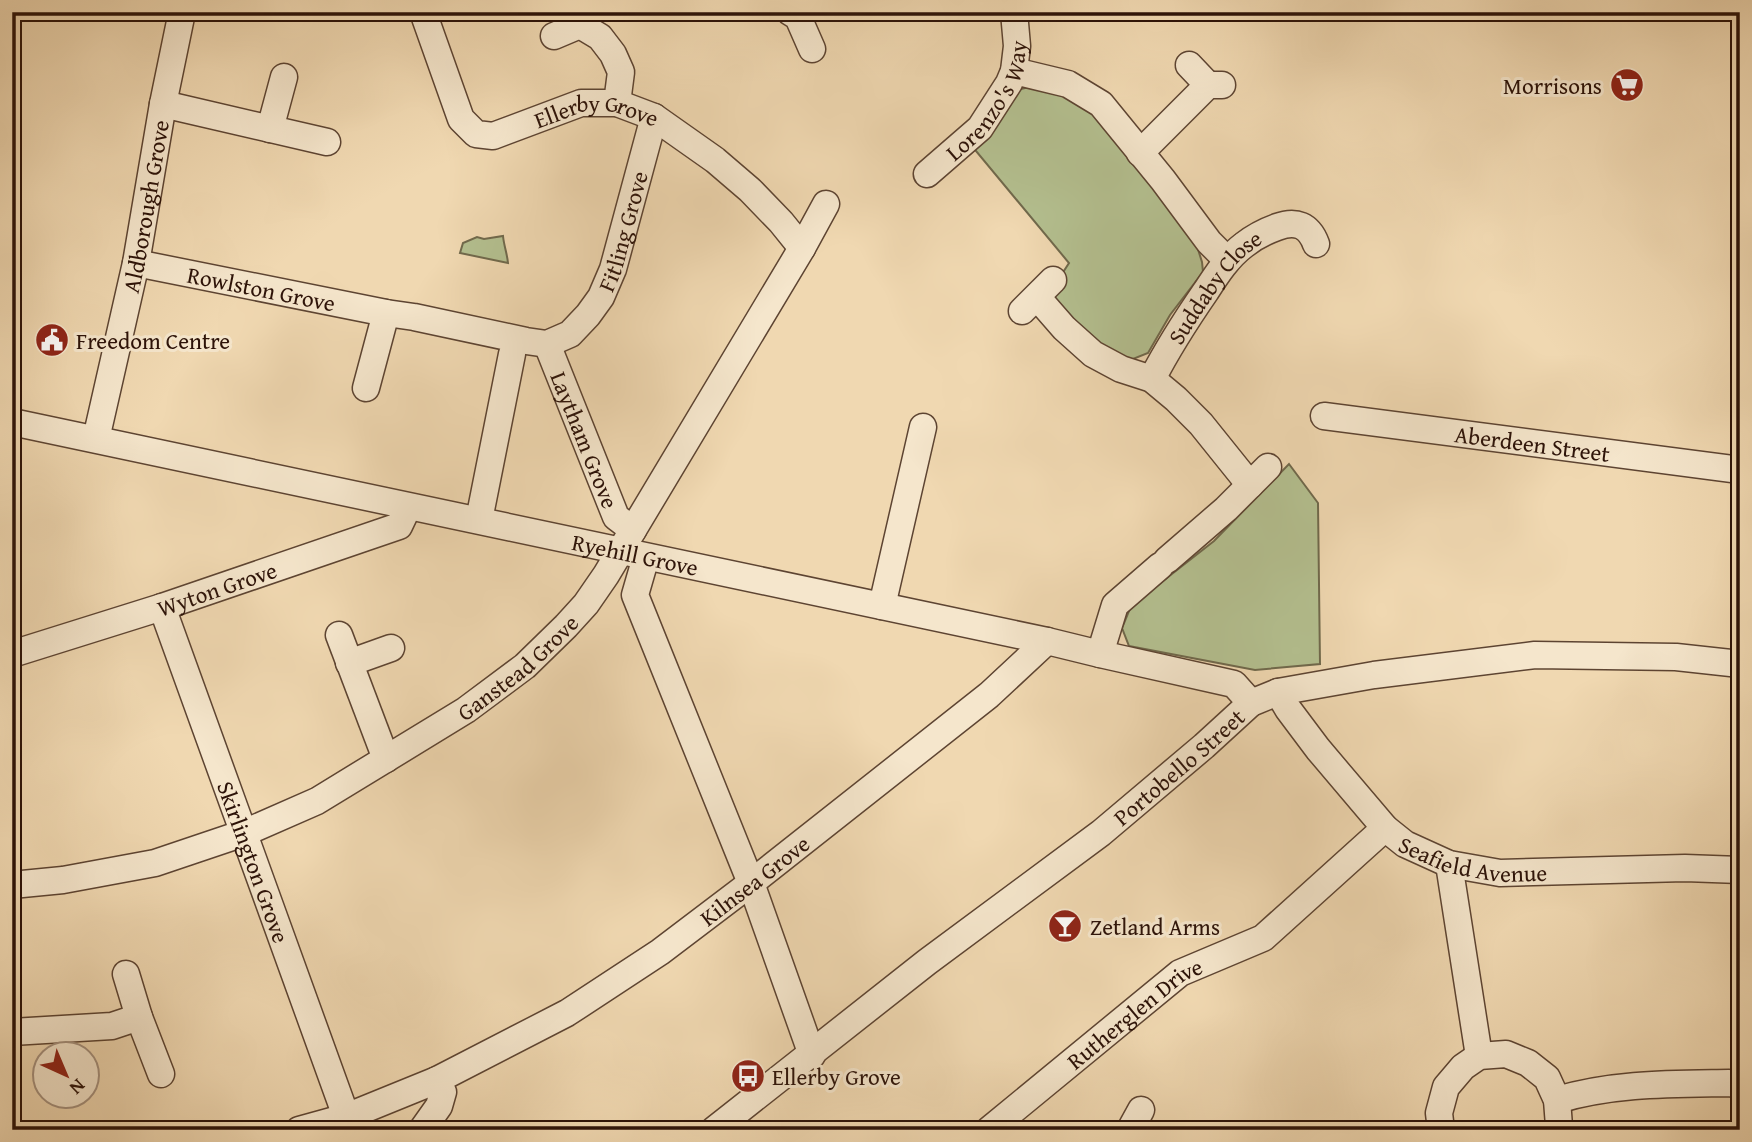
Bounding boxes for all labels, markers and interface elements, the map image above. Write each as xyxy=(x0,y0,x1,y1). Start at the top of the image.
street label: Lorenzo's Way xyxy=(938,38,1034,168)
supermarket icon: Morrisons xyxy=(1608,66,1646,104)
place label: Morrisons xyxy=(1503,69,1602,102)
street label: Ellerby Grove xyxy=(529,87,664,136)
street label: Aldborough Grove xyxy=(113,117,177,296)
street label: Fitling Grove xyxy=(589,167,655,297)
street label: Suddaby Close xyxy=(1159,221,1267,350)
street label: Rowlston Grove xyxy=(185,257,338,319)
public building icon: Freedom Centre xyxy=(33,321,71,359)
place label: Freedom Centre xyxy=(76,324,230,357)
street label: Laytham Grove xyxy=(543,366,627,513)
street label: Aberdeen Street xyxy=(1453,417,1612,469)
street label: Ryehill Grove xyxy=(569,524,701,583)
street label: Wyton Grove xyxy=(152,553,281,624)
street label: Ganstead Grove xyxy=(451,607,585,728)
street label: Portobello Street xyxy=(1106,700,1252,833)
street label: Skirlington Grove xyxy=(210,776,298,947)
street label: Kilnsea Grove xyxy=(692,827,816,933)
street label: Seafield Avenue xyxy=(1394,827,1547,889)
bar icon: Zetland Arms xyxy=(1046,907,1084,945)
place label: Zetland Arms xyxy=(1090,910,1220,943)
street label: Rutherglen Drive xyxy=(1059,949,1207,1077)
north arrow xyxy=(32,1040,102,1110)
bus stop icon: Ellerby Grove xyxy=(729,1057,767,1095)
place label: Ellerby Grove xyxy=(772,1060,901,1093)
text: N xyxy=(63,1073,92,1102)

